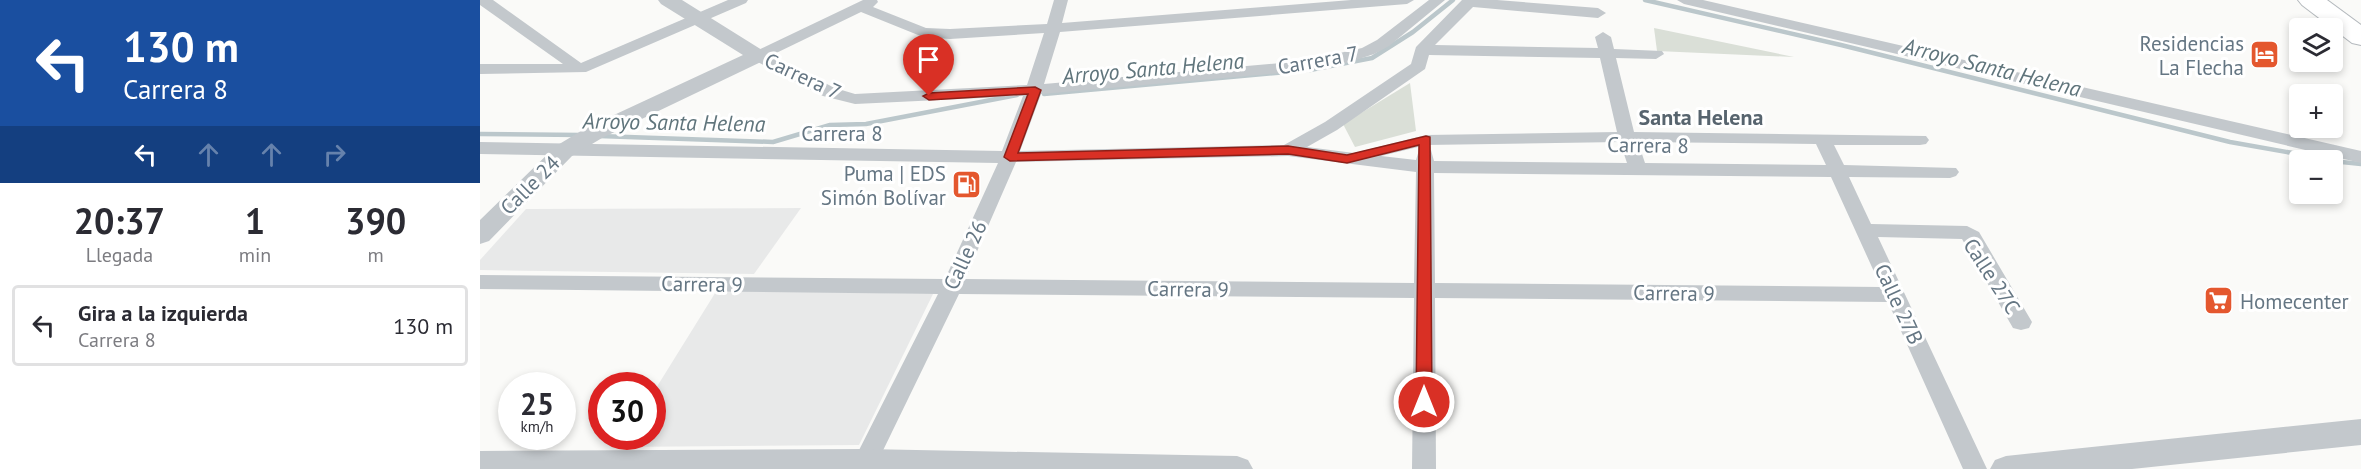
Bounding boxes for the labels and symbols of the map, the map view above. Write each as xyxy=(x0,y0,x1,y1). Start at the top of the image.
place label: Residencias La Flecha xyxy=(2140,30,2244,81)
water label: Arroyo Santa Helena xyxy=(1899,31,2084,103)
pin xyxy=(903,34,954,96)
hotel icon: Residencias La Flecha xyxy=(2249,39,2281,71)
street label: Carrera 7 xyxy=(1275,40,1361,80)
water label: Arroyo Santa Helena xyxy=(1060,46,1245,90)
street label: Carrera 7 xyxy=(760,47,846,105)
district label: Santa Helena xyxy=(1639,103,1763,131)
water label: Arroyo Santa Helena xyxy=(581,106,766,138)
street label: Carrera 8 xyxy=(801,120,883,147)
street label: Carrera 8 xyxy=(1607,131,1689,159)
street label: Calle 24 xyxy=(494,149,566,221)
place label: Puma | EDS Simón Bolívar xyxy=(821,160,946,211)
fuel station icon: Puma | EDS Simón Bolívar xyxy=(951,169,983,201)
street label: Calle 26 xyxy=(937,216,993,294)
street label: Calle 27C xyxy=(1957,233,2027,319)
street label: Calle 27B xyxy=(1869,259,1929,349)
street label: Carrera 9 xyxy=(661,270,743,298)
street label: Carrera 9 xyxy=(1147,275,1229,303)
street label: Carrera 9 xyxy=(1633,279,1715,307)
supermarket icon: Homecenter xyxy=(2203,285,2235,317)
place label: Homecenter xyxy=(2240,288,2349,315)
position arrow xyxy=(1392,370,1456,434)
speed limit sign: 30 xyxy=(588,372,666,450)

